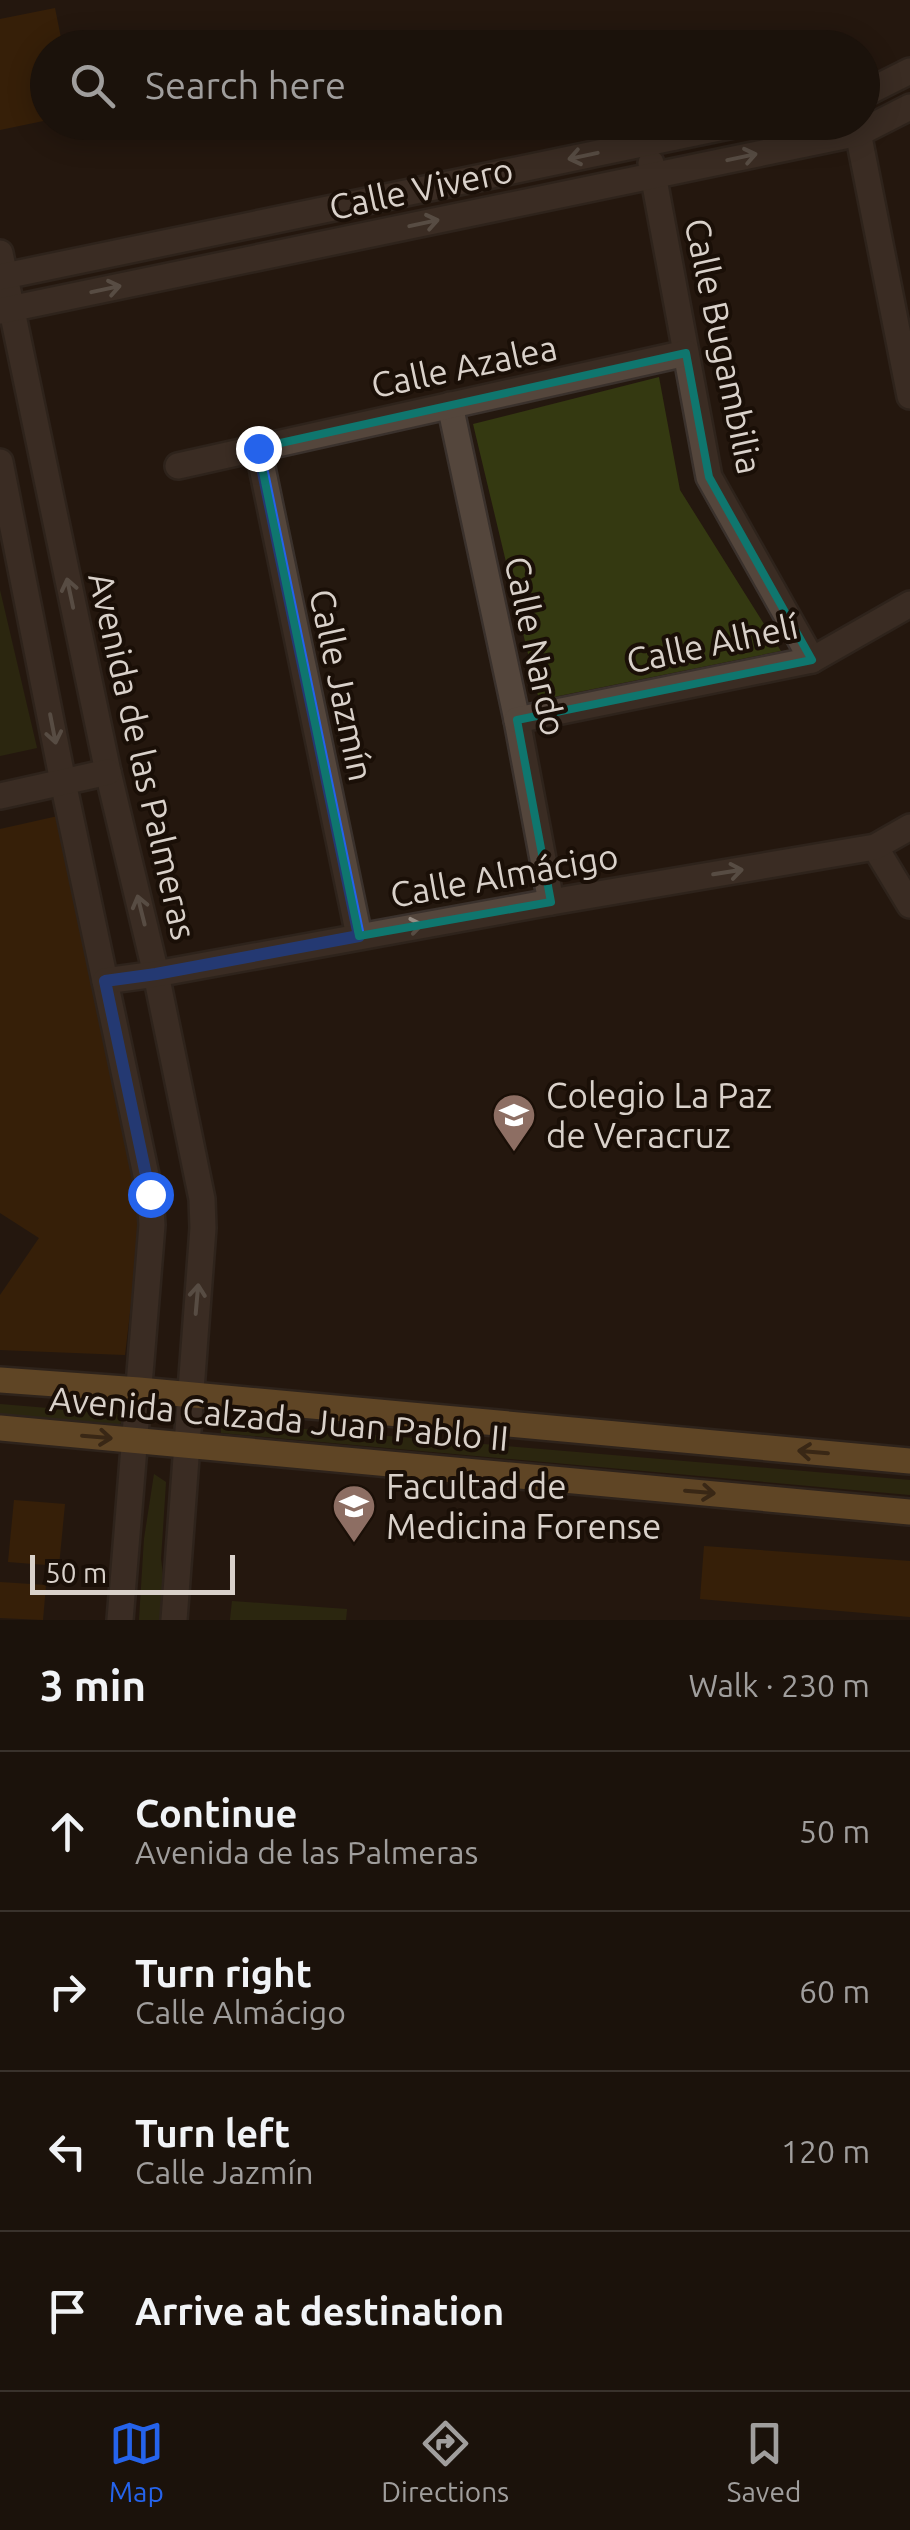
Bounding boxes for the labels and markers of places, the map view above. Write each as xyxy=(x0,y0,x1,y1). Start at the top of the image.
place label: Colegio La Paz de Veracruz xyxy=(546,1075,772,1155)
school or university icon: Colegio La Paz de Veracruz xyxy=(491,1092,537,1153)
place label: Facultad de Medicina Forense xyxy=(386,1466,661,1546)
school or university icon: Facultad de Medicina Forense xyxy=(331,1483,377,1544)

